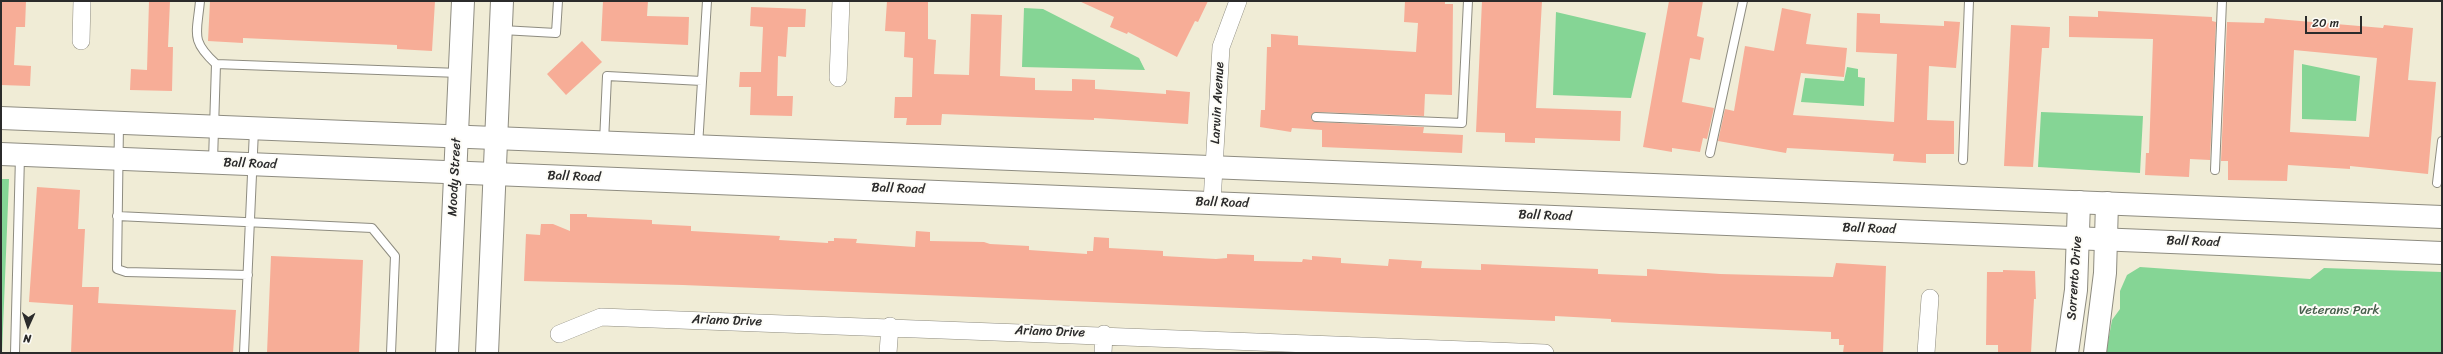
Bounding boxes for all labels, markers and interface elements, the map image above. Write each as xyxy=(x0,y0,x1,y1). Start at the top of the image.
scale bar xyxy=(2307,8,2364,34)
text: 20 m xyxy=(2312,12,2339,34)
street label: Larwin Avenue xyxy=(1208,61,1228,145)
street label: Moody Street xyxy=(445,137,465,217)
street label: Ball Road xyxy=(223,155,277,173)
street label: Ball Road xyxy=(547,168,601,186)
street label: Ball Road xyxy=(871,180,925,198)
street label: Ball Road xyxy=(1195,194,1249,212)
street label: Ball Road xyxy=(1518,207,1572,225)
street label: Ball Road xyxy=(1842,220,1896,238)
street label: Ball Road xyxy=(2166,233,2220,251)
street label: Sorrento Drive xyxy=(2064,236,2086,320)
park label: Veterans Park xyxy=(2299,303,2379,319)
north arrow xyxy=(8,306,48,346)
street label: Ariano Drive xyxy=(692,312,762,330)
street label: Ariano Drive xyxy=(1015,323,1085,341)
text: N xyxy=(23,329,32,348)

